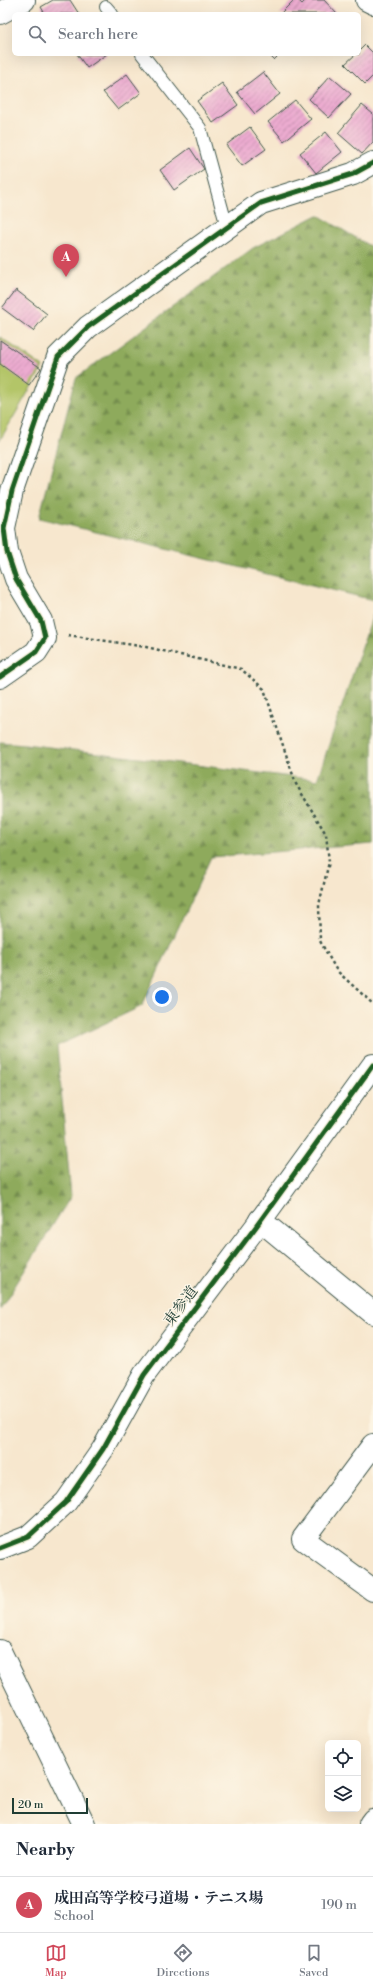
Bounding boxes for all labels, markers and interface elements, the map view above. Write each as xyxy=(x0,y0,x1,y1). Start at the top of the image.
search box xyxy=(12,12,361,56)
icon: search xyxy=(26,23,48,45)
text: Search here xyxy=(58,25,138,44)
pin: A xyxy=(53,244,79,277)
your location xyxy=(152,987,172,1007)
street label: 東参道 xyxy=(160,1282,202,1330)
map controls xyxy=(325,1740,361,1812)
button: locate xyxy=(325,1740,361,1776)
button: layers xyxy=(325,1776,361,1812)
scale bar xyxy=(12,1796,88,1815)
text: 20 m xyxy=(18,1798,43,1812)
text: Nearby xyxy=(16,1839,75,1861)
text: 成田高等学校弓道場・テニス場 xyxy=(54,1889,263,1908)
text: A xyxy=(24,1897,34,1913)
text: 190 m xyxy=(321,1897,357,1913)
text: School xyxy=(54,1908,94,1924)
tab: Map xyxy=(45,1942,67,1980)
tab: Directions xyxy=(157,1942,210,1980)
tab: Saved xyxy=(299,1942,328,1980)

